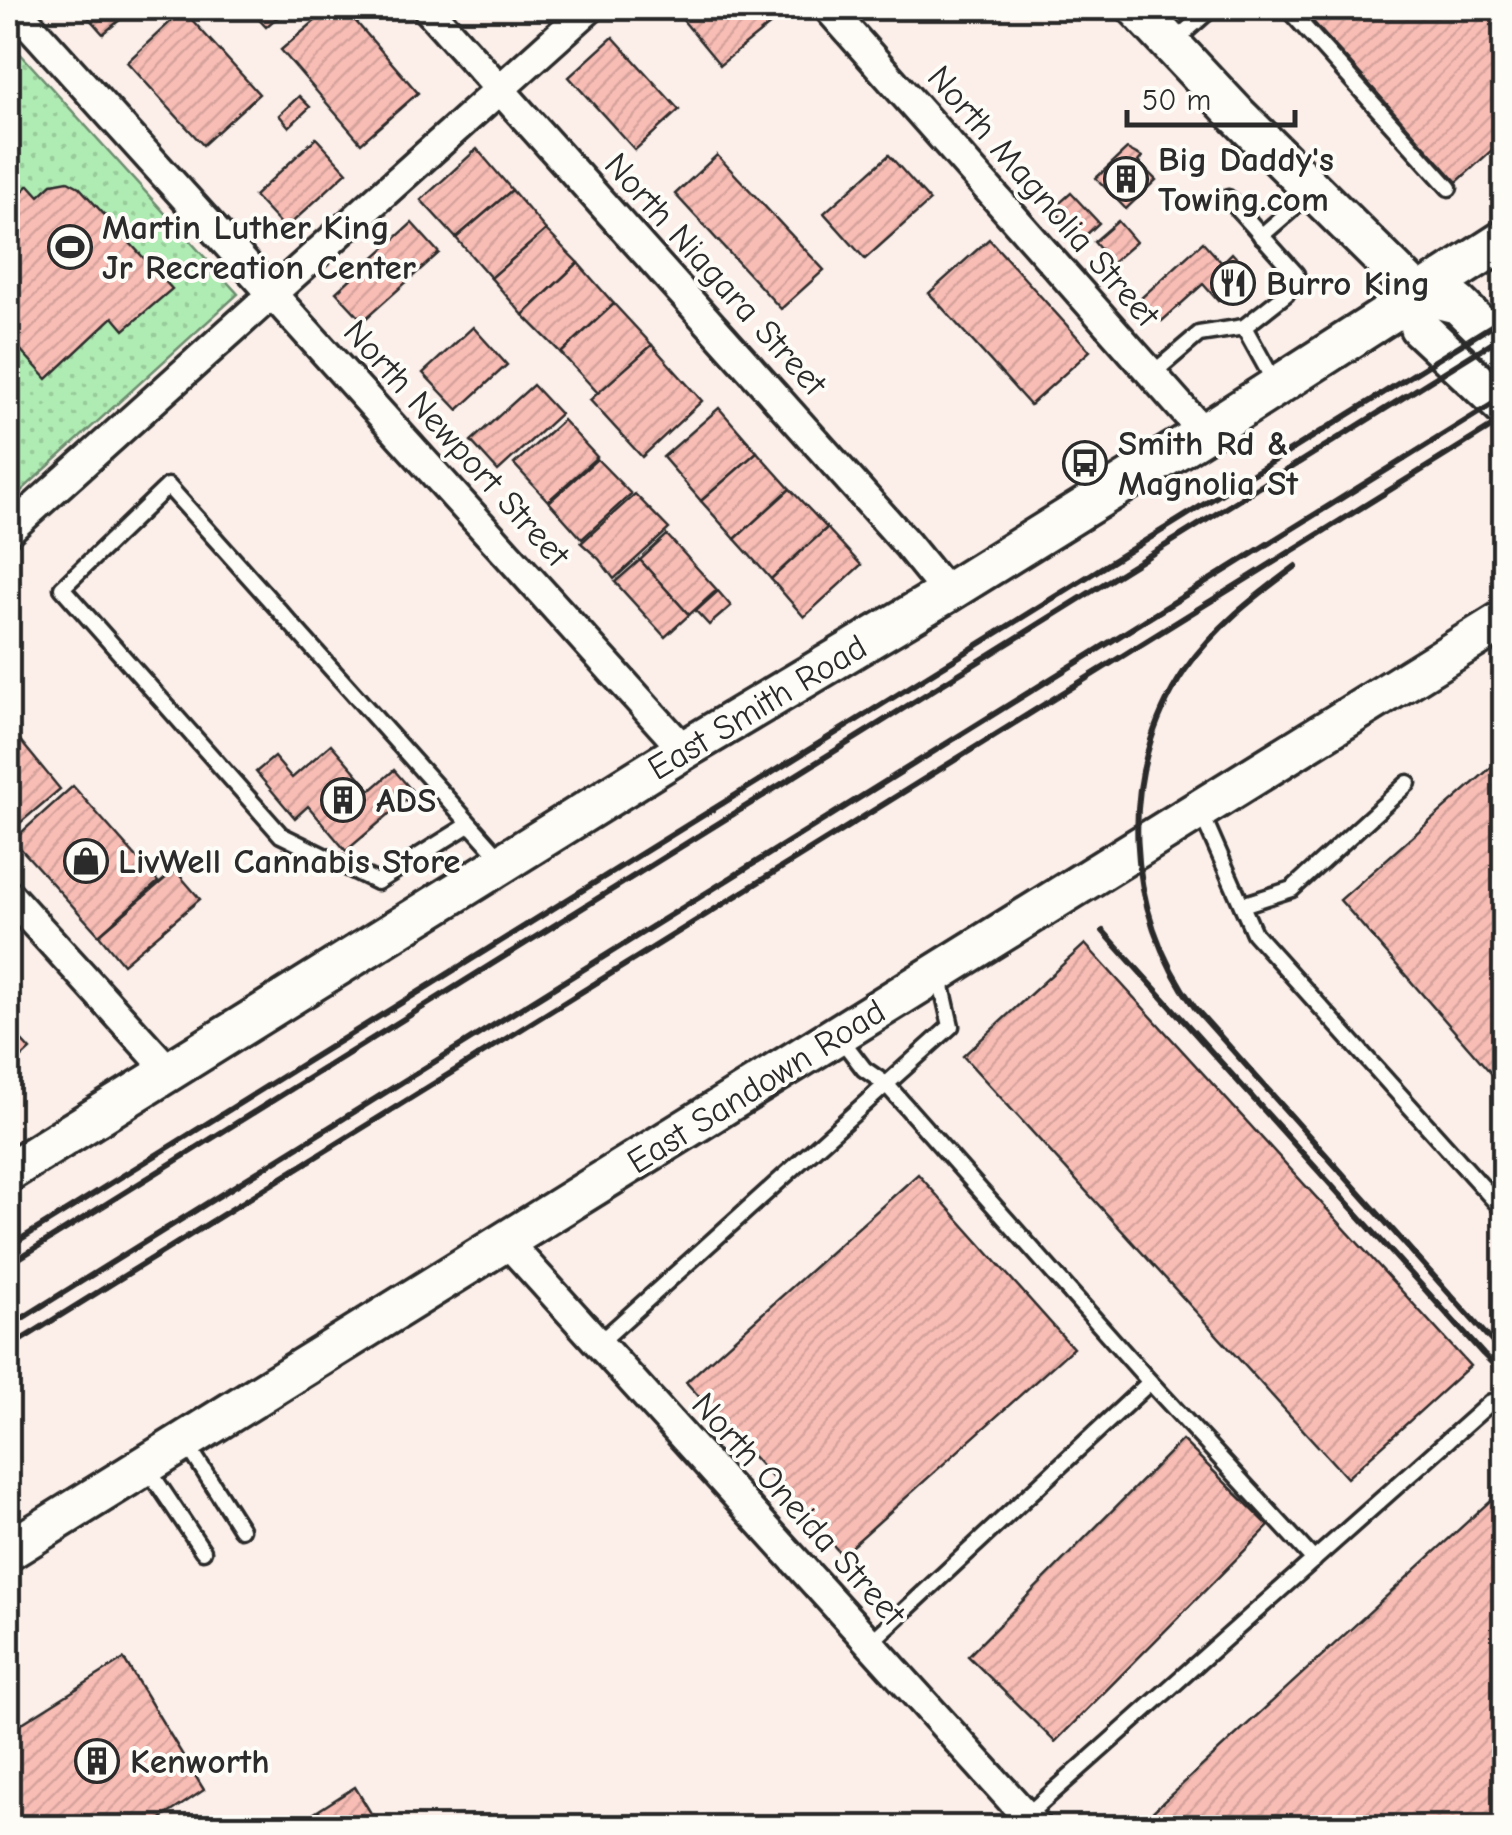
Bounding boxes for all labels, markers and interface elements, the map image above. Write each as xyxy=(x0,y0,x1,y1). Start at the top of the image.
street label: North Magnolia Street xyxy=(919,57,1169,336)
scale bar xyxy=(1127,65,1294,127)
text: 50 m xyxy=(1142,83,1211,118)
place label: Big Daddy's Towing.com xyxy=(1158,139,1334,220)
street label: North Niagara Street xyxy=(596,145,836,405)
building icon: Big Daddy's Towing.com xyxy=(1103,156,1149,202)
place label: Martin Luther King Jr Recreation Center xyxy=(102,207,416,288)
sports icon: Martin Luther King Jr Recreation Center xyxy=(47,224,93,270)
restaurant icon: Burro King xyxy=(1210,260,1256,306)
place label: Burro King xyxy=(1266,263,1430,304)
street label: North Newport Street xyxy=(335,312,579,576)
place label: Smith Rd & Magnolia St xyxy=(1118,423,1298,504)
bus stop icon: Smith Rd & Magnolia St xyxy=(1062,440,1108,486)
street label: East Smith Road xyxy=(641,626,874,789)
building icon: ADS xyxy=(320,777,366,823)
place label: ADS xyxy=(376,780,436,821)
shop icon: LivWell Cannabis Store xyxy=(63,838,109,884)
place label: LivWell Cannabis Store xyxy=(118,841,460,882)
street label: East Sandown Road xyxy=(620,990,893,1182)
street label: North Oneida Street xyxy=(683,1384,915,1635)
building icon: Kenworth xyxy=(74,1738,120,1784)
place label: Kenworth xyxy=(130,1741,270,1782)

